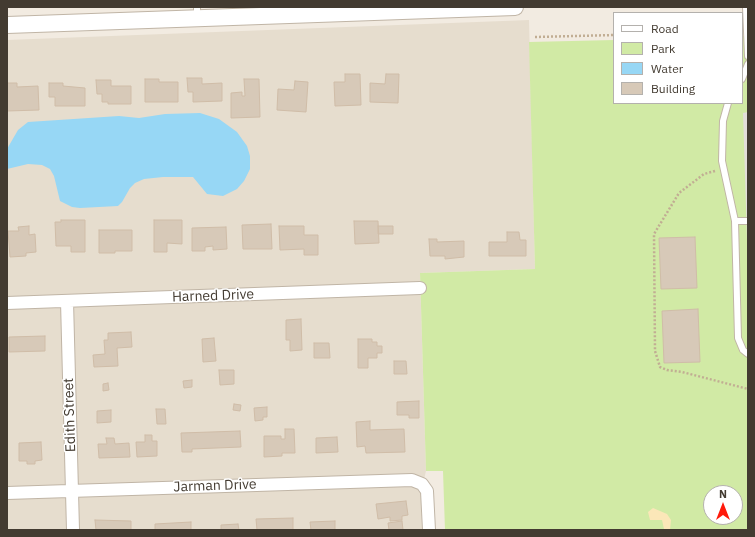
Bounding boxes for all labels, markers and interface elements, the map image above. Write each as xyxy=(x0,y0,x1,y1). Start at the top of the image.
legend xyxy=(613,12,743,104)
text: Road xyxy=(651,21,679,36)
text: Park xyxy=(651,41,675,56)
text: Water xyxy=(651,61,683,76)
text: Building xyxy=(651,81,695,96)
street label: Harned Drive xyxy=(172,286,254,306)
street label: Edith Street xyxy=(60,378,80,452)
street label: Jarman Drive xyxy=(173,476,257,496)
north arrow xyxy=(703,485,743,525)
text: N xyxy=(719,487,727,501)

